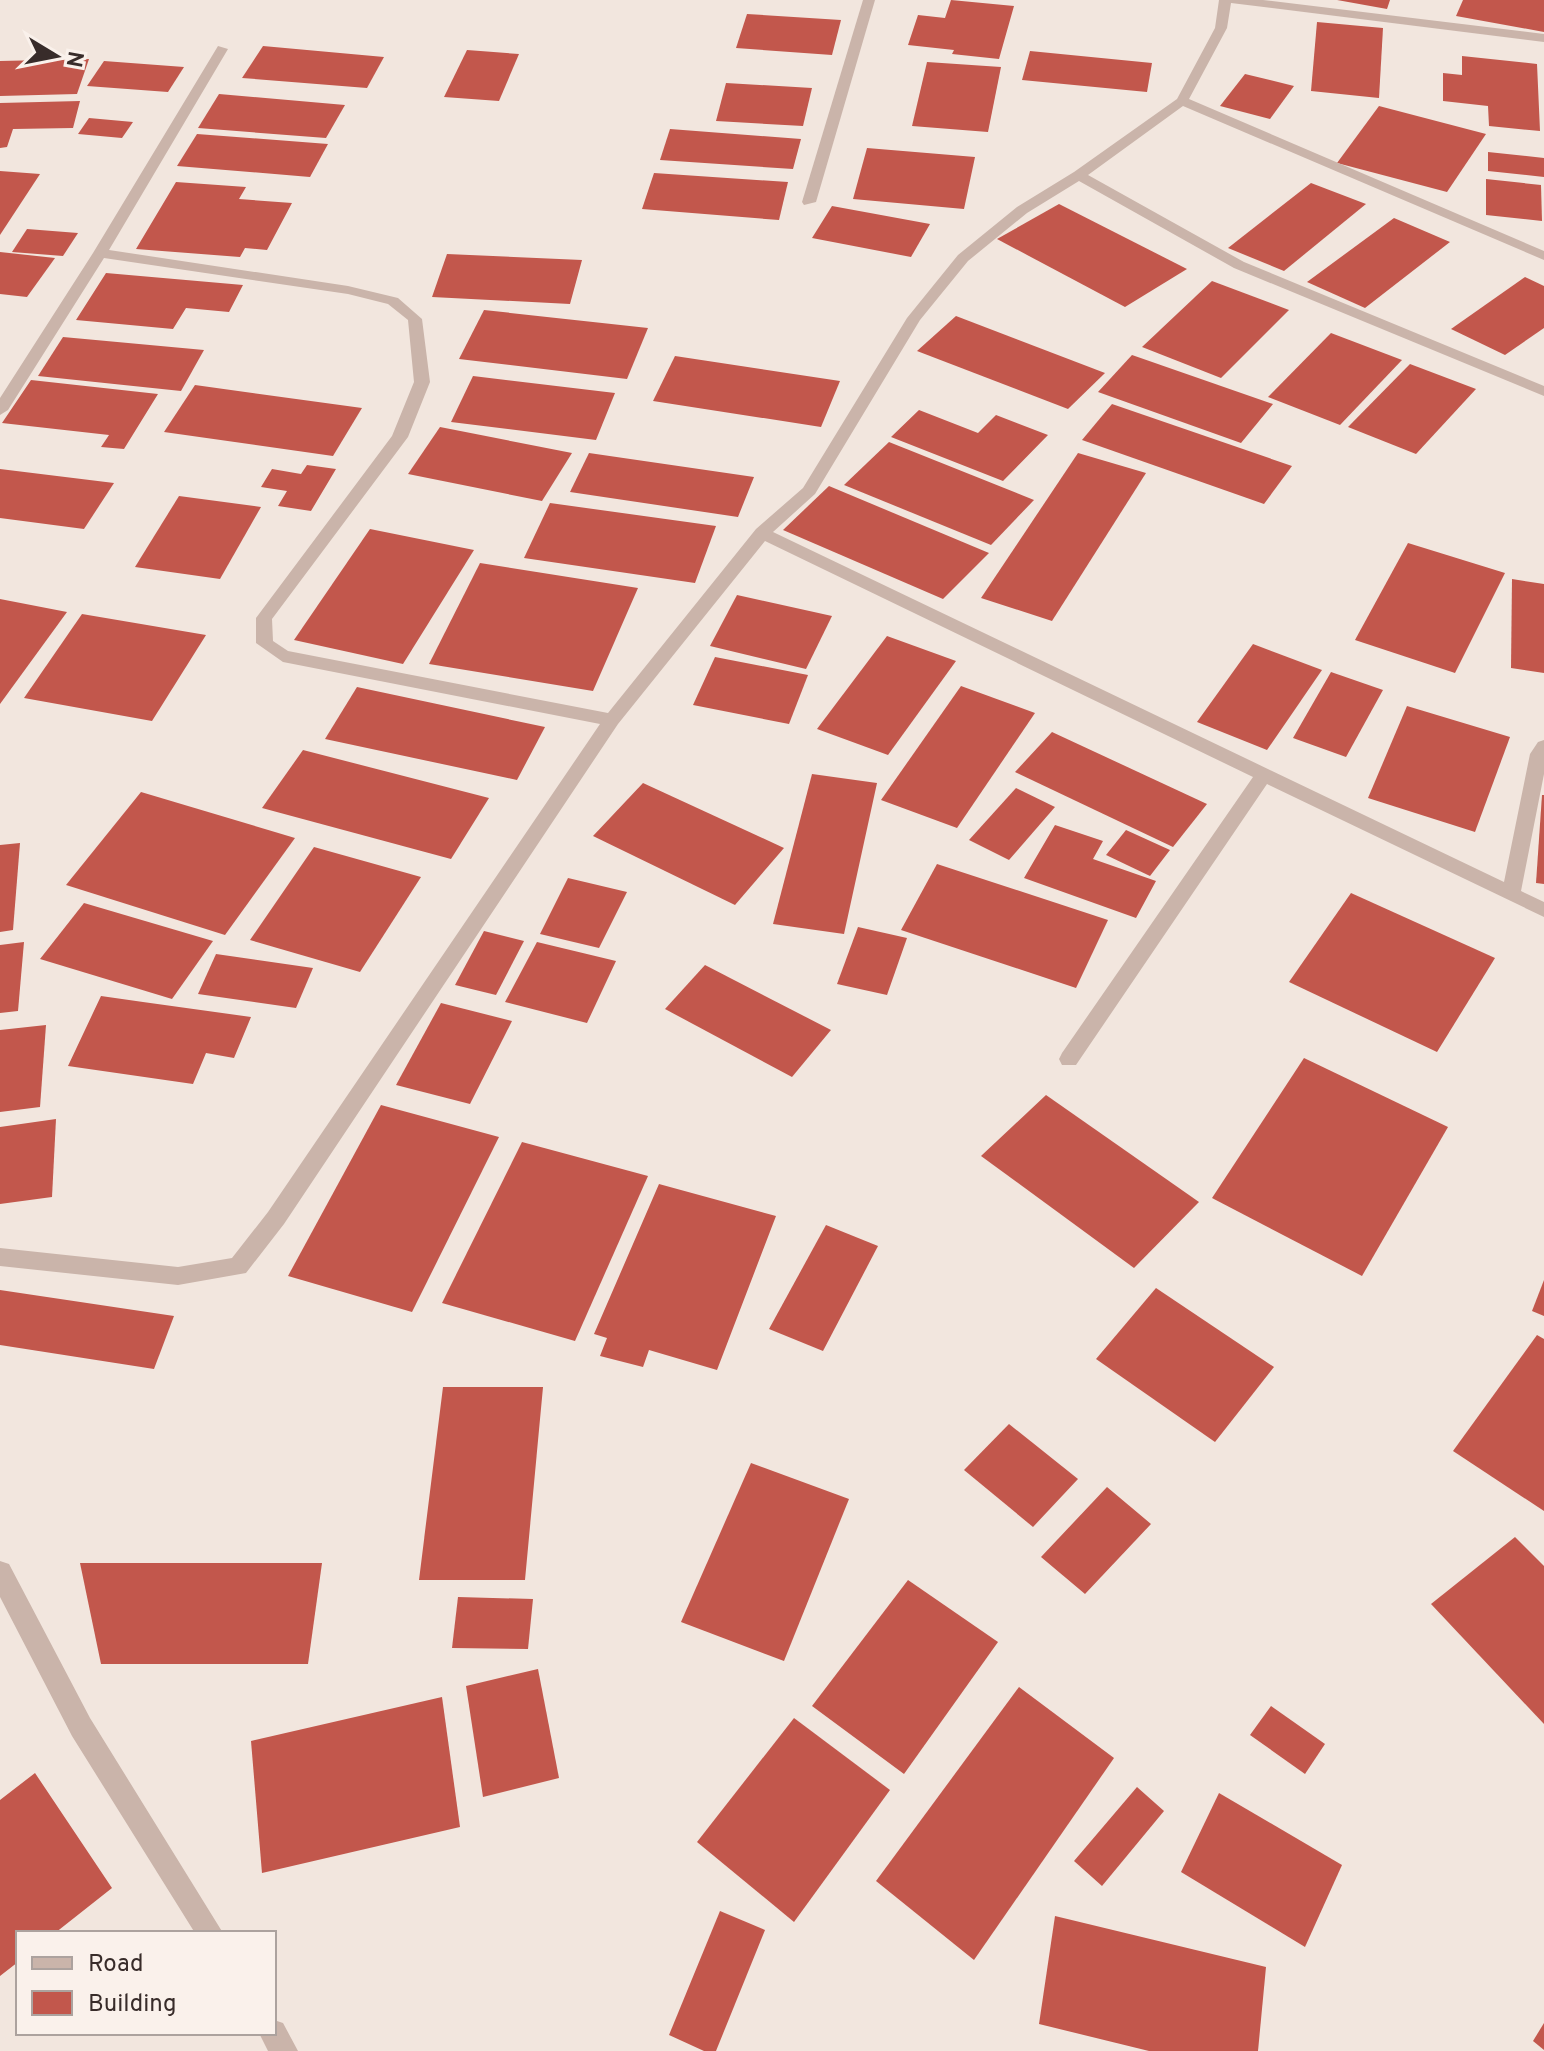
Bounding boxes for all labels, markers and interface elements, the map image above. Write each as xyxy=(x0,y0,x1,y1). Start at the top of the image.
north arrow xyxy=(16,16,96,96)
text: N xyxy=(59,49,88,69)
legend xyxy=(16,1931,276,2035)
text: Road xyxy=(88,1950,144,1980)
text: Building xyxy=(88,1990,177,2020)

